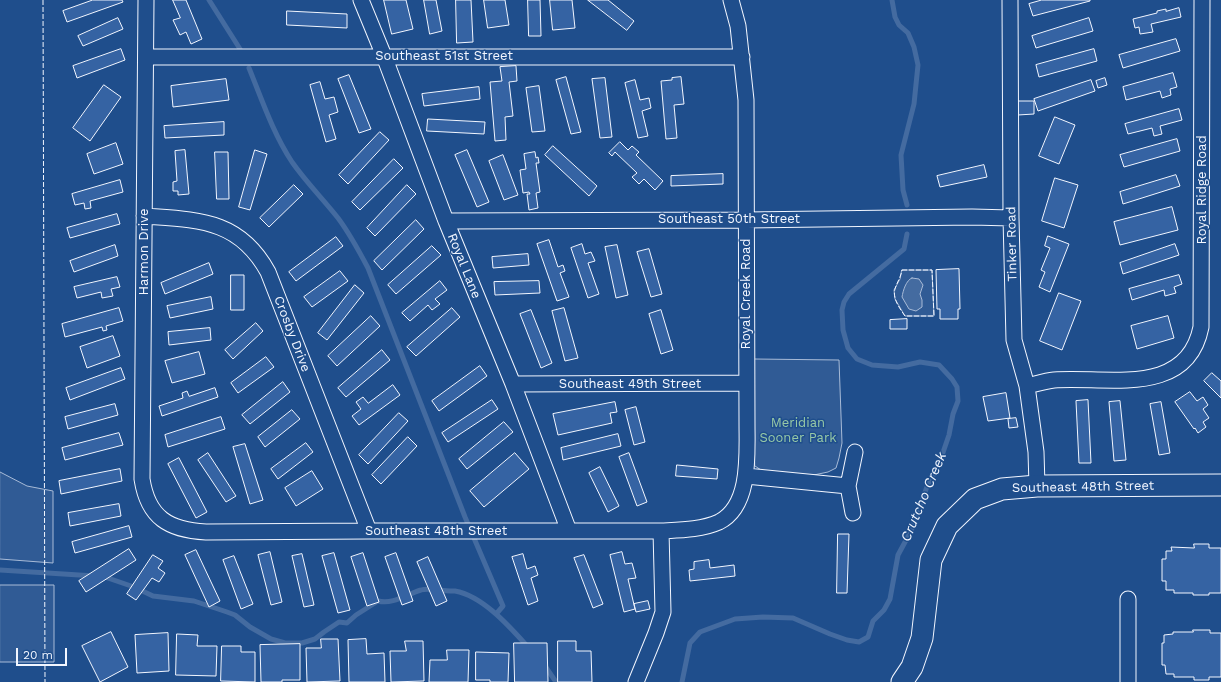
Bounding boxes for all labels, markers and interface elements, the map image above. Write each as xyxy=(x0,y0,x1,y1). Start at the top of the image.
street label: Southeast 51st Street xyxy=(375,48,513,64)
street label: Royal Ridge Road xyxy=(1194,135,1210,245)
street label: Tinker Road xyxy=(1004,206,1020,282)
street label: Harmon Drive xyxy=(136,208,152,296)
street label: Southeast 50th Street xyxy=(658,211,800,227)
street label: Royal Lane xyxy=(444,231,484,301)
street label: Royal Creek Road xyxy=(738,239,754,349)
street label: Crosby Drive xyxy=(270,294,314,374)
street label: Southeast 49th Street xyxy=(559,376,701,392)
park label: Meridian Sooner Park xyxy=(759,415,837,446)
water label: Crutcho Creek xyxy=(898,450,950,544)
street label: Southeast 48th Street xyxy=(1012,478,1154,496)
street label: Southeast 48th Street xyxy=(365,523,507,539)
scale bar xyxy=(18,640,69,666)
text: 20 m xyxy=(23,648,53,662)

